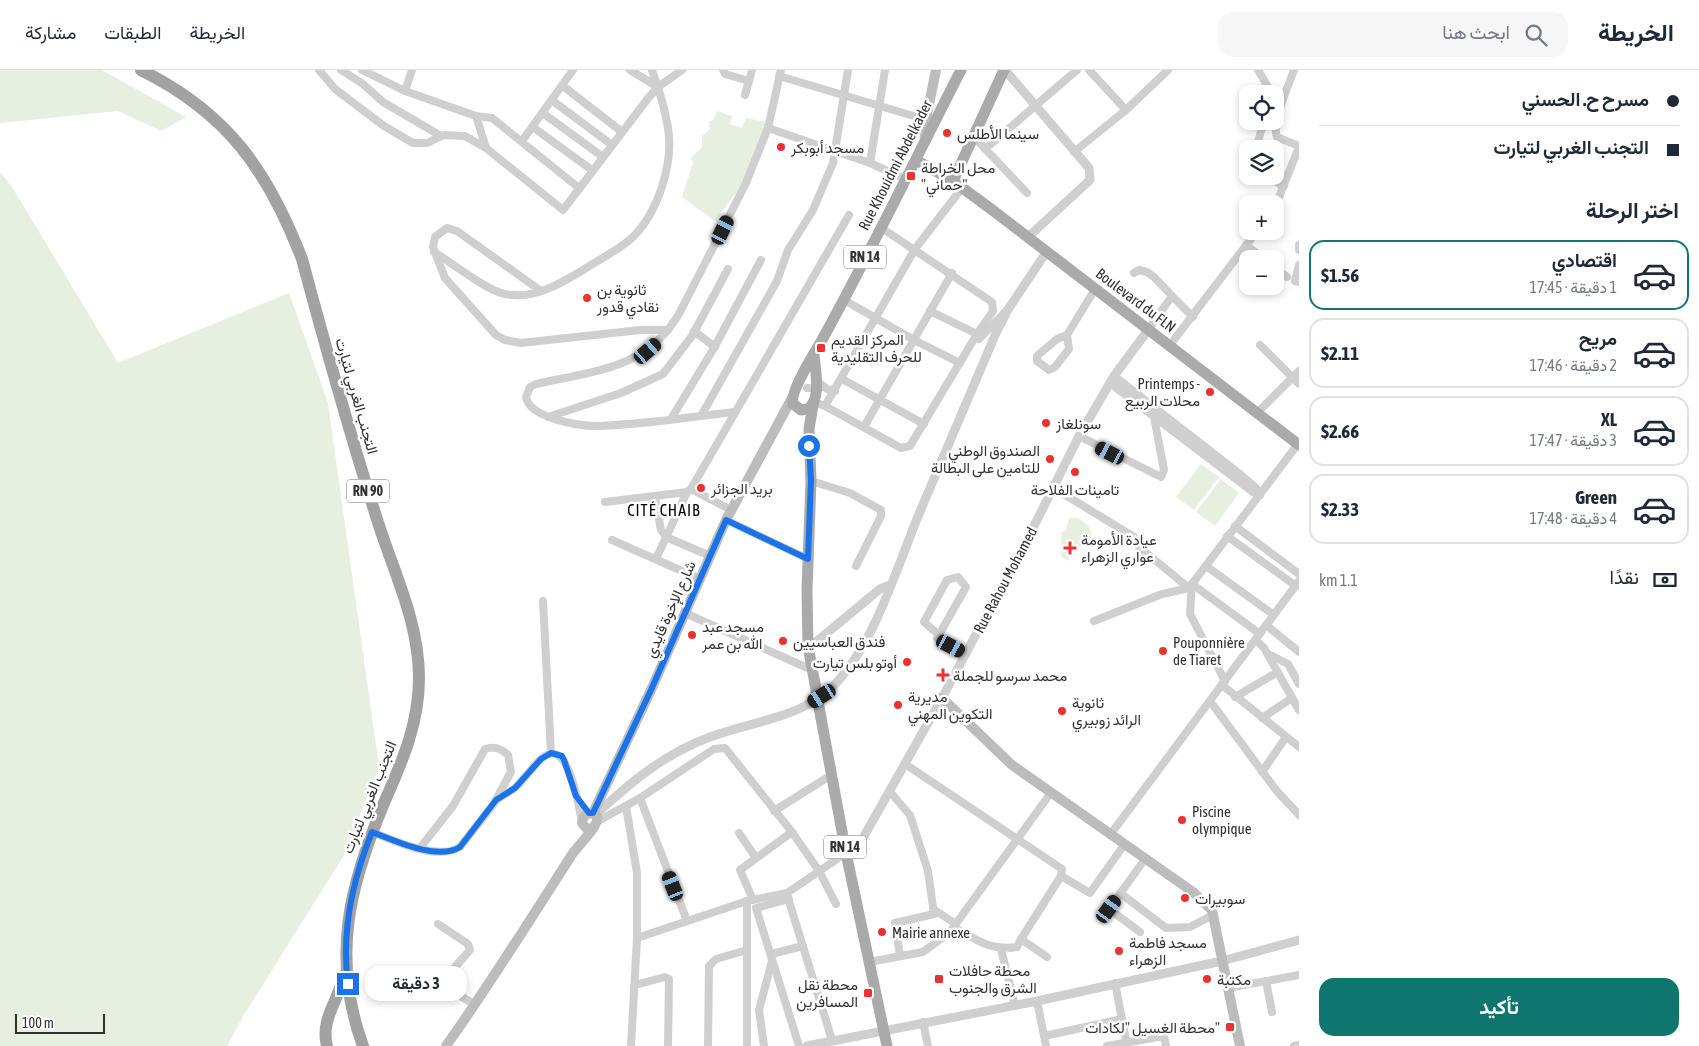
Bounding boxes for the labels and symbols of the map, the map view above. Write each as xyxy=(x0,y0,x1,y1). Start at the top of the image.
street label: Rue Khouidmi Abdelkader xyxy=(855,97,935,233)
place label: سينما الأطلس xyxy=(957,125,1039,144)
marker: سينما الأطلس xyxy=(941,127,953,139)
place label: مسجد أبوبكر xyxy=(790,139,864,157)
marker: مسجد أبوبكر xyxy=(775,141,787,153)
place label: محل الخراطة "حماني" xyxy=(921,159,995,198)
marker: محل الخراطة "حماني" xyxy=(905,170,917,182)
car xyxy=(709,213,736,247)
road number: RN 14 xyxy=(844,246,886,268)
street label: Boulevard du FLN xyxy=(1093,264,1179,336)
place label: ثانوية بن نقادي قدور xyxy=(596,281,659,320)
marker: ثانوية بن نقادي قدور xyxy=(581,292,593,304)
place label: المركز القديم للحرف التقليدية xyxy=(831,331,922,366)
car xyxy=(631,335,664,367)
street label: التجنب الغربي لتيارت xyxy=(327,336,382,457)
marker: المركز القديم للحرف التقليدية xyxy=(815,342,827,354)
place label: Printemps - محلات الربيع xyxy=(1125,375,1200,412)
marker: Printemps - محلات الربيع xyxy=(1204,386,1216,398)
place label: سونلغاز xyxy=(1055,415,1101,433)
marker: سونلغاز xyxy=(1040,417,1052,429)
route start xyxy=(798,435,820,457)
car xyxy=(1093,440,1126,466)
place label: الصندوق الوطني للتامين على البطالة xyxy=(931,442,1040,478)
marker: الصندوق الوطني للتامين على البطالة xyxy=(1044,453,1056,465)
marker: تامينات الفلاحة xyxy=(1069,466,1081,478)
road number: RN 90 xyxy=(347,480,389,502)
place label: بريد الجزائر xyxy=(710,480,773,498)
place label: تامينات الفلاحة xyxy=(1031,481,1119,499)
marker: بريد الجزائر xyxy=(695,482,707,494)
district label: CITÉ CHAIB xyxy=(627,501,701,519)
street label: Rue Rahou Mohamed xyxy=(970,524,1040,636)
place label: عيادة الأمومة عواري الزهراء xyxy=(1081,531,1157,570)
marker: عيادة الأمومة عواري الزهراء xyxy=(1063,541,1077,555)
street label: شارع الإخوة قايدي xyxy=(641,558,704,662)
place label: مسجد عبد الله بن عمر xyxy=(701,618,764,654)
marker: مسجد عبد الله بن عمر xyxy=(686,629,698,641)
car xyxy=(934,632,967,660)
place label: فندق العباسيين xyxy=(793,633,886,652)
place label: Pouponnière de Tiaret xyxy=(1173,634,1245,668)
marker: فندق العباسيين xyxy=(777,635,789,647)
marker: Pouponnière de Tiaret xyxy=(1157,645,1169,657)
place label: أوتو بلس تيارت xyxy=(813,654,898,673)
marker: أوتو بلس تيارت xyxy=(901,656,913,668)
place label: محمد سرسو للجملة xyxy=(953,667,1067,685)
marker: محمد سرسو للجملة xyxy=(937,669,949,681)
car xyxy=(805,682,838,710)
place label: مديرية التكوين المهني xyxy=(908,688,993,727)
place label: ثانوية الرائد زوبيري xyxy=(1072,694,1141,733)
marker: مديرية التكوين المهني xyxy=(892,699,904,711)
marker: ثانوية الرائد زوبيري xyxy=(1056,705,1068,717)
street label: التجنب الغربي لتيارت xyxy=(339,738,404,858)
place label: Piscine olympique xyxy=(1192,803,1252,837)
marker: Piscine olympique xyxy=(1176,814,1188,826)
road number: RN 14 xyxy=(824,836,866,859)
car xyxy=(660,869,685,903)
place label: سوبيرات xyxy=(1195,890,1245,908)
car xyxy=(1094,892,1123,926)
marker: سوبيرات xyxy=(1179,892,1191,904)
place label: Mairie annexe xyxy=(892,924,970,941)
marker: Mairie annexe xyxy=(876,926,888,938)
place label: مسجد فاطمة الزهراء xyxy=(1129,934,1207,969)
marker: مسجد فاطمة الزهراء xyxy=(1113,945,1125,957)
place label: محطة حافلات الشرق والجنوب xyxy=(949,962,1037,997)
callout: 3 دقيقة xyxy=(366,966,468,1002)
place label: مكتبة xyxy=(1217,971,1251,989)
route end xyxy=(337,973,359,995)
marker: محطة حافلات الشرق والجنوب xyxy=(933,973,945,985)
marker: مكتبة xyxy=(1201,973,1213,985)
place label: محطة نقل المسافرين xyxy=(796,976,858,1012)
marker: محطة نقل المسافرين xyxy=(862,987,874,999)
scale bar xyxy=(15,1011,105,1034)
place label: محطة الغسيل "لكادات" xyxy=(1085,1019,1220,1037)
marker: محطة الغسيل "لكادات" xyxy=(1224,1021,1236,1033)

